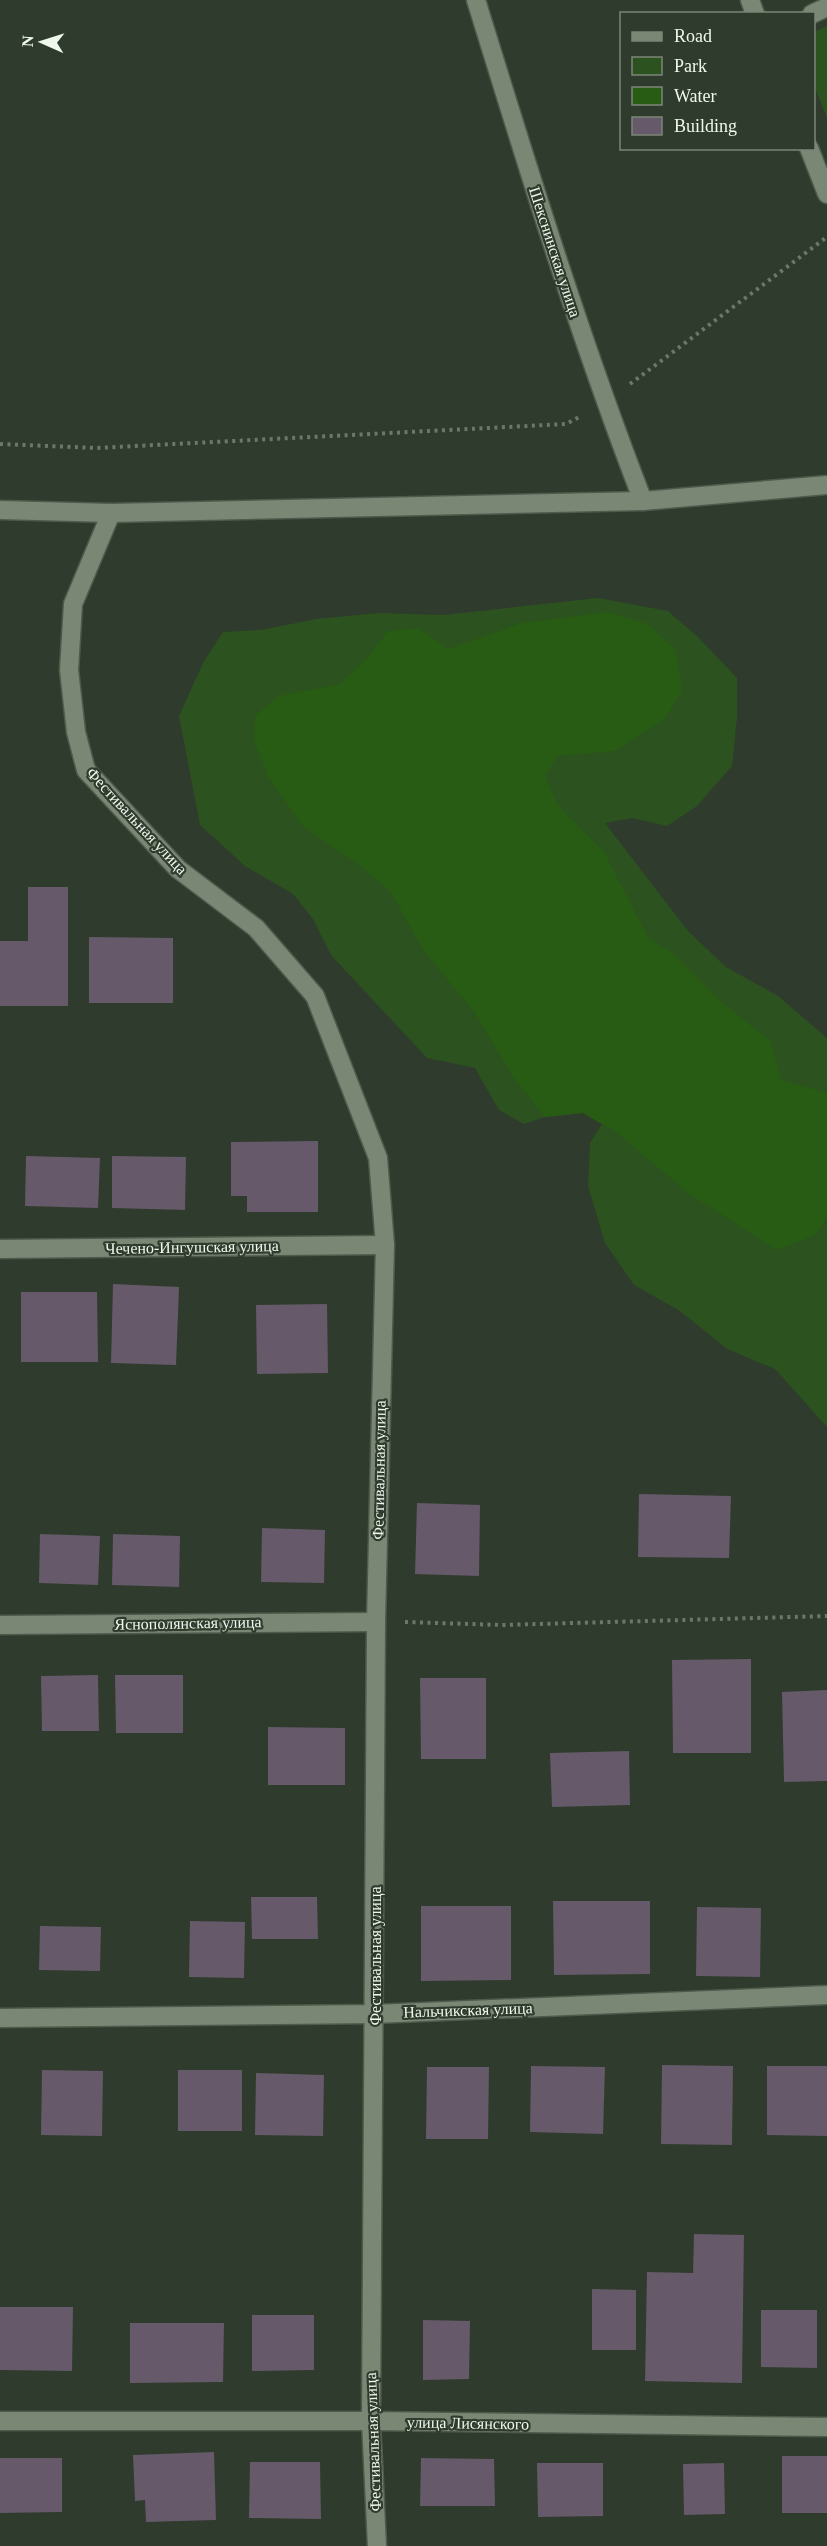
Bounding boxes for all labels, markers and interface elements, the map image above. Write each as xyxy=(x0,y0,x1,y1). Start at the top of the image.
north arrow xyxy=(12,12,72,72)
legend xyxy=(620,12,815,150)
text: Road xyxy=(674,26,712,46)
text: N xyxy=(19,35,36,47)
text: Park xyxy=(674,56,707,76)
text: Water xyxy=(674,86,717,106)
text: Building xyxy=(674,116,737,136)
street label: Шекснинская улица xyxy=(525,185,584,320)
street label: Фестивальная улица xyxy=(83,764,191,878)
street label: Чечено-Ингушская улица xyxy=(105,1237,279,1258)
street label: Фестивальная улица xyxy=(369,1400,390,1540)
street label: Яснополянская улица xyxy=(114,1613,262,1634)
street label: Фестивальная улица xyxy=(367,1886,385,2026)
street label: Нальчикская улица xyxy=(403,1999,533,2022)
street label: Фестивальная улица xyxy=(362,2372,385,2512)
street label: улица Лисянского xyxy=(407,2413,529,2434)

